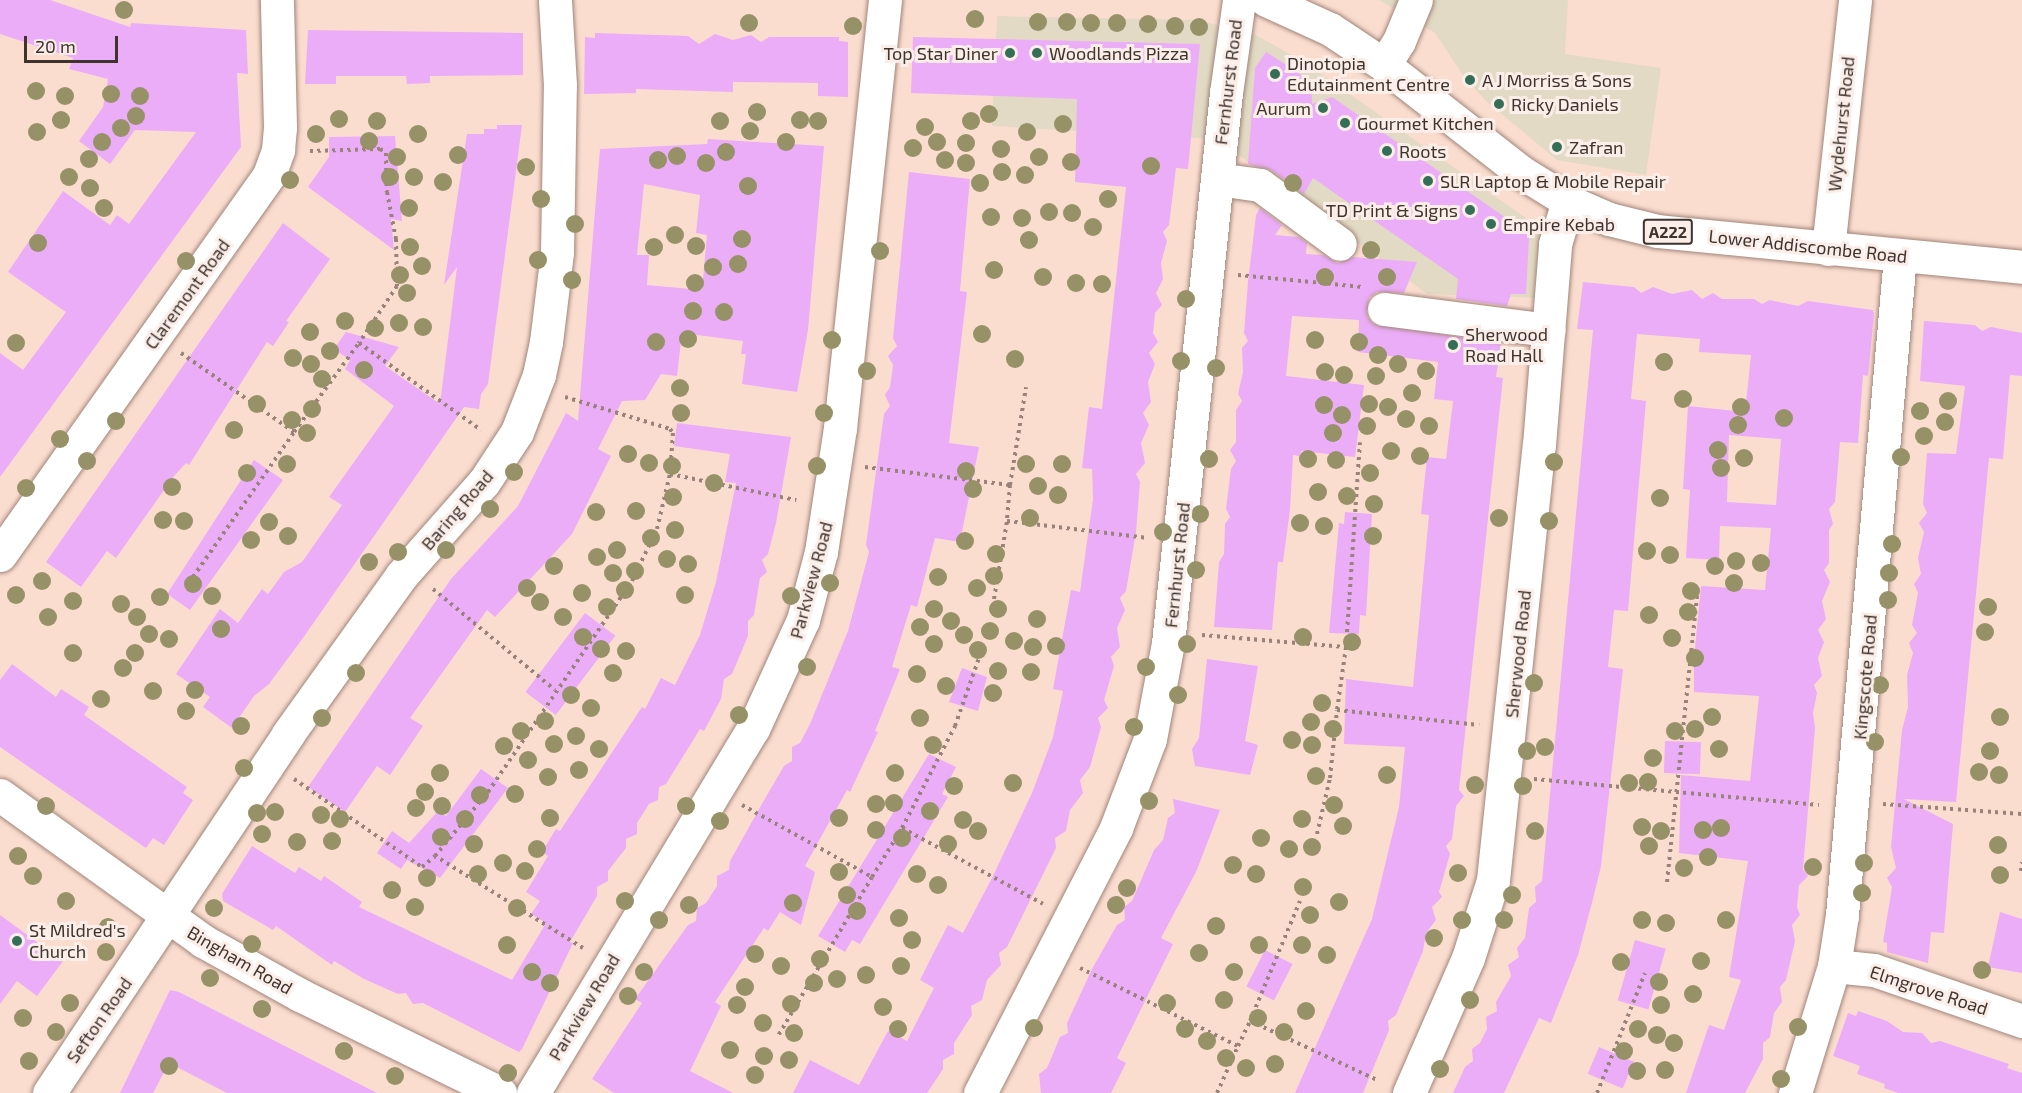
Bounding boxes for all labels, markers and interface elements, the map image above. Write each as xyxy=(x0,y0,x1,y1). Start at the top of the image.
street label: Fernhurst Road xyxy=(1210,18,1246,146)
scale bar xyxy=(27,24,122,62)
text: 20 m xyxy=(35,35,76,57)
place label: Top Star Diner xyxy=(883,42,998,64)
place label: Woodlands Pizza xyxy=(1049,42,1189,64)
marker: Top Star Diner xyxy=(1003,46,1017,60)
marker: Woodlands Pizza xyxy=(1030,46,1044,60)
place label: Dinotopia Edutainment Centre xyxy=(1287,53,1450,96)
street label: Wydehurst Road xyxy=(1823,55,1859,193)
marker: Dinotopia Edutainment Centre xyxy=(1268,67,1282,81)
place label: A J Morriss & Sons xyxy=(1482,69,1632,91)
marker: A J Morriss & Sons xyxy=(1463,73,1477,87)
place label: Ricky Daniels xyxy=(1511,93,1619,115)
place label: Aurum xyxy=(1256,97,1311,119)
marker: Ricky Daniels xyxy=(1492,97,1506,111)
marker: Aurum xyxy=(1316,101,1330,115)
place label: Gourmet Kitchen xyxy=(1357,112,1494,134)
marker: Gourmet Kitchen xyxy=(1338,116,1352,130)
place label: Zafran xyxy=(1569,136,1623,158)
place label: Roots xyxy=(1399,140,1446,162)
marker: Zafran xyxy=(1550,140,1564,154)
marker: Roots xyxy=(1380,144,1394,158)
place label: SLR Laptop & Mobile Repair xyxy=(1440,170,1666,192)
marker: SLR Laptop & Mobile Repair xyxy=(1421,174,1435,188)
place label: TD Print & Signs xyxy=(1326,199,1458,221)
marker: TD Print & Signs xyxy=(1463,203,1477,217)
place label: Empire Kebab xyxy=(1503,213,1615,235)
marker: Empire Kebab xyxy=(1484,217,1498,231)
road number: A222 xyxy=(1642,219,1694,245)
street label: Lower Addiscombe Road xyxy=(1707,225,1909,267)
street label: Claremont Road xyxy=(140,235,234,353)
place label: Sherwood Road Hall xyxy=(1465,324,1548,366)
marker: Sherwood Road Hall xyxy=(1446,338,1460,352)
street label: Baring Road xyxy=(416,466,498,554)
street label: Fernhurst Road xyxy=(1160,501,1194,629)
street label: Parkview Road xyxy=(785,519,837,641)
street label: Sherwood Road xyxy=(1501,589,1535,719)
street label: Kingscote Road xyxy=(1849,613,1881,741)
place label: St Mildred's Church xyxy=(29,920,126,962)
street label: Bingham Road xyxy=(184,921,296,999)
marker: St Mildred's Church xyxy=(10,934,24,948)
street label: Parkview Road xyxy=(544,950,624,1064)
street label: Elmgrove Road xyxy=(1867,961,1991,1019)
street label: Sefton Road xyxy=(62,973,136,1067)

